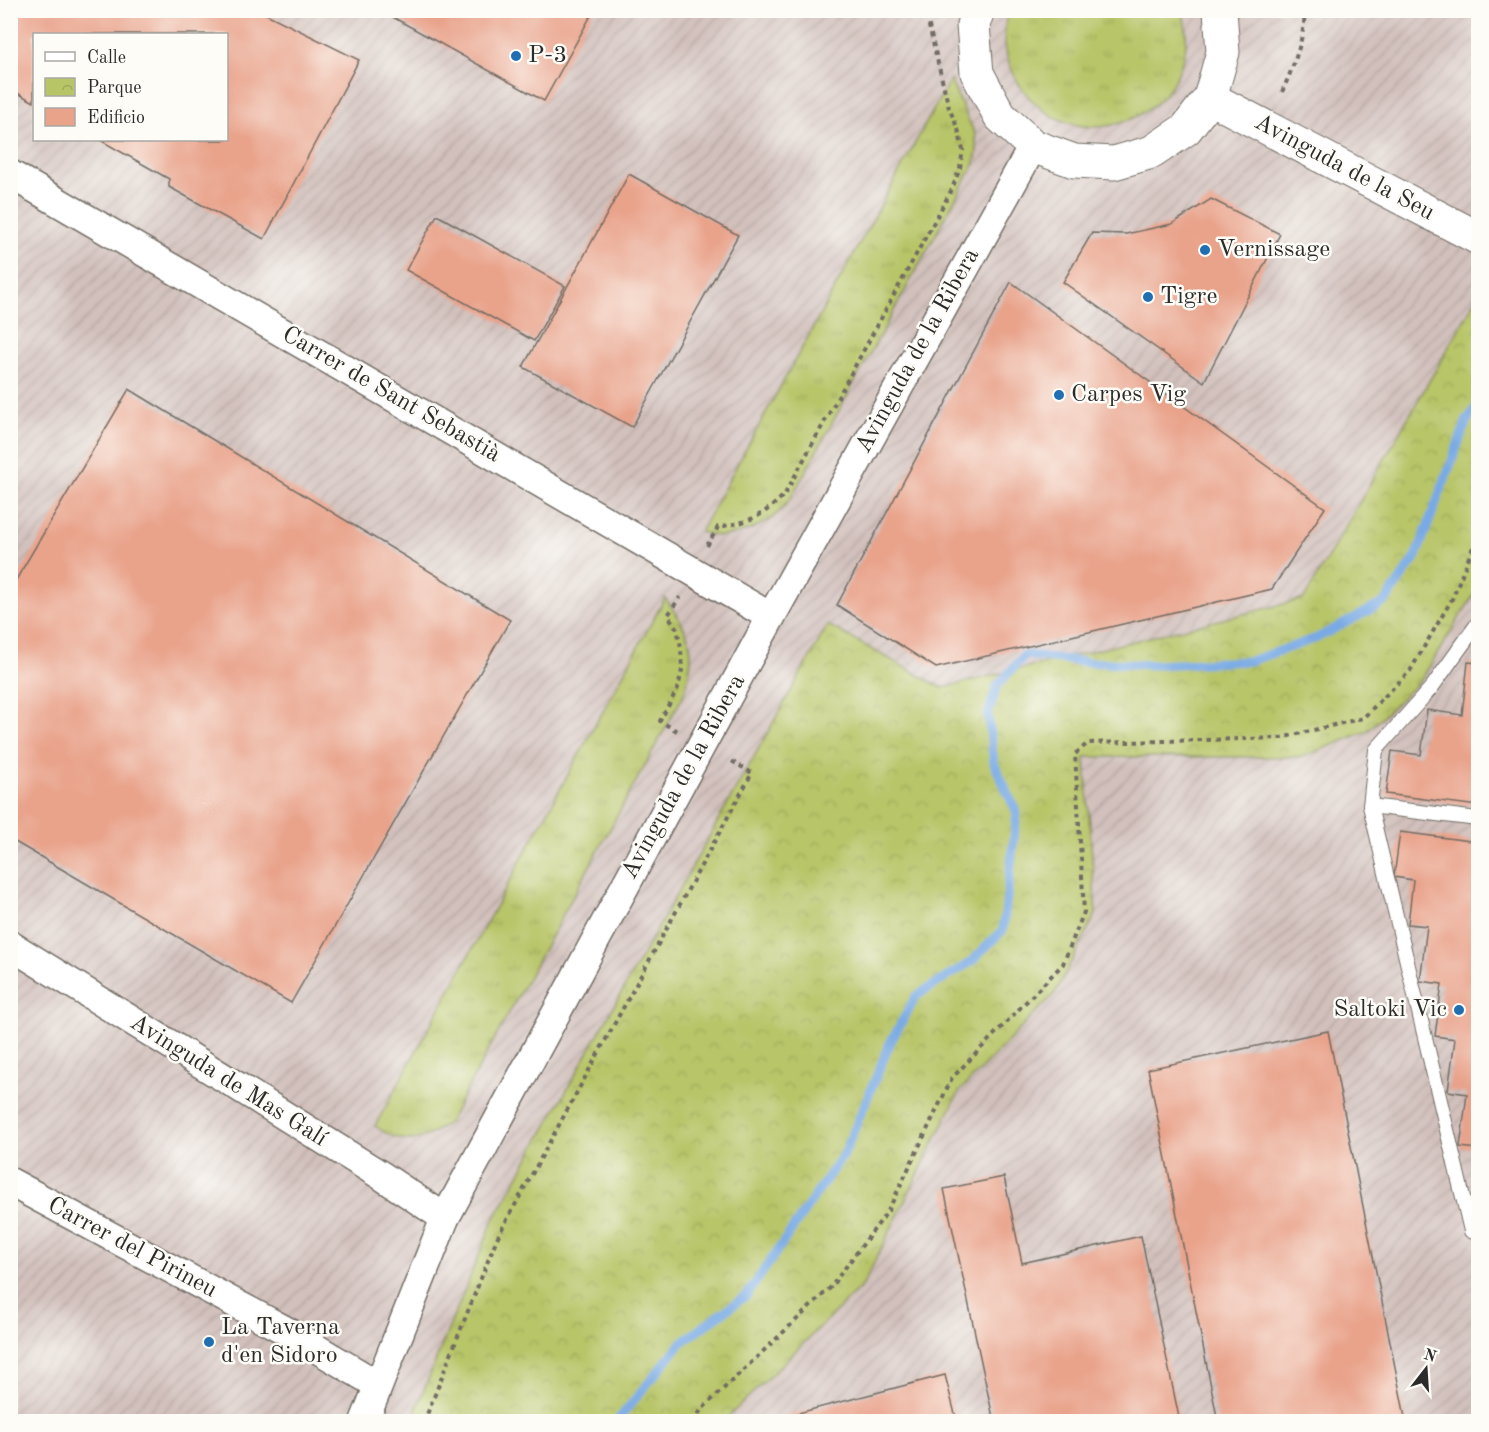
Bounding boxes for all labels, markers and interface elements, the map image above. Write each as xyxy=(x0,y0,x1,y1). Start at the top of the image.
legend xyxy=(33,33,228,141)
place label: P-3 xyxy=(528,44,567,68)
text: Calle xyxy=(87,49,126,67)
marker: P-3 xyxy=(509,49,523,63)
text: Parque xyxy=(87,79,142,97)
text: Edificio xyxy=(87,109,145,127)
street label: Avinguda de la Seu xyxy=(1250,110,1438,226)
place label: Vernissage xyxy=(1217,238,1330,262)
marker: Vernissage xyxy=(1198,243,1212,257)
street label: Avinguda de la Ribera xyxy=(852,245,984,457)
place label: Tigre xyxy=(1160,285,1217,309)
marker: Tigre xyxy=(1141,290,1155,304)
street label: Carrer de Sant Sebastià xyxy=(278,323,504,467)
place label: Carpes Vig xyxy=(1071,383,1186,407)
marker: Carpes Vig xyxy=(1052,388,1066,402)
street label: Avinguda de la Ribera xyxy=(618,671,750,883)
place label: Saltoki Vic xyxy=(1333,998,1447,1022)
marker: Saltoki Vic xyxy=(1452,1003,1466,1017)
street label: Avinguda de Mas Galí xyxy=(125,1011,331,1152)
street label: Carrer del Pirineu xyxy=(43,1193,221,1303)
place label: La Taverna d'en Sidoro xyxy=(221,1316,340,1368)
marker: La Taverna d'en Sidoro xyxy=(202,1335,216,1349)
north arrow xyxy=(1396,1339,1456,1399)
text: N xyxy=(1422,1347,1439,1366)

